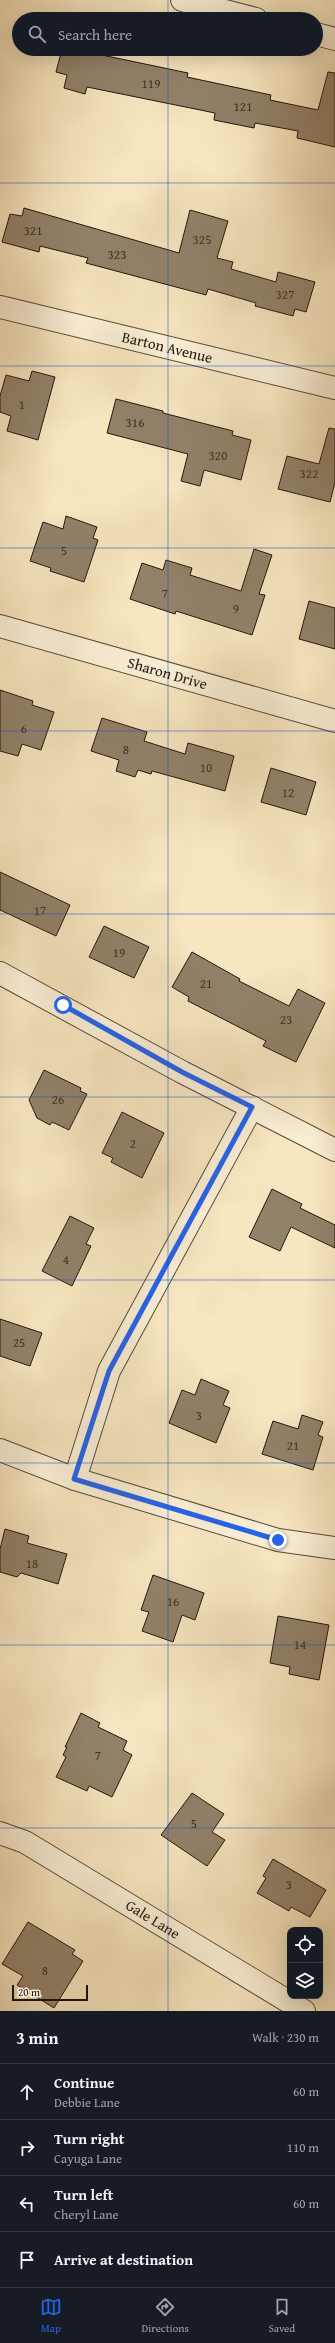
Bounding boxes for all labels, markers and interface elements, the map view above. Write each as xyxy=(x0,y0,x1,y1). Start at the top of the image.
search box xyxy=(12,12,323,56)
icon: search xyxy=(26,23,48,45)
text: Search here xyxy=(58,24,132,45)
house number: 119 xyxy=(142,74,160,93)
house number: 121 xyxy=(234,97,252,116)
house number: 321 xyxy=(24,221,42,240)
house number: 325 xyxy=(193,230,211,249)
house number: 323 xyxy=(108,245,126,264)
house number: 327 xyxy=(276,285,294,304)
street label: Barton Avenue xyxy=(120,326,215,368)
house number: 1 xyxy=(19,395,25,414)
house number: 316 xyxy=(126,413,144,432)
house number: 320 xyxy=(209,446,227,465)
house number: 322 xyxy=(300,464,318,483)
house number: 5 xyxy=(61,541,67,560)
house number: 7 xyxy=(162,584,168,603)
house number: 9 xyxy=(233,599,239,618)
street label: Sharon Drive xyxy=(125,652,210,694)
house number: 6 xyxy=(21,719,27,738)
house number: 8 xyxy=(123,740,129,759)
house number: 10 xyxy=(200,758,212,777)
house number: 12 xyxy=(282,783,294,802)
house number: 17 xyxy=(34,901,46,920)
house number: 19 xyxy=(113,943,125,962)
house number: 21 xyxy=(200,974,212,993)
route start xyxy=(54,996,72,1014)
house number: 23 xyxy=(280,1010,292,1029)
house number: 26 xyxy=(52,1090,64,1109)
house number: 2 xyxy=(130,1134,136,1153)
house number: 4 xyxy=(63,1250,69,1269)
house number: 25 xyxy=(13,1333,25,1352)
house number: 3 xyxy=(196,1406,202,1425)
house number: 21 xyxy=(287,1436,299,1455)
route end xyxy=(269,1531,287,1549)
house number: 18 xyxy=(26,1554,38,1573)
house number: 16 xyxy=(167,1592,179,1611)
house number: 14 xyxy=(294,1635,306,1654)
house number: 7 xyxy=(95,1746,101,1765)
house number: 5 xyxy=(191,1814,197,1833)
house number: 3 xyxy=(286,1875,292,1894)
street label: Gale Lane xyxy=(122,1894,184,1944)
map controls xyxy=(287,1927,323,1999)
button: locate xyxy=(287,1927,323,1963)
house number: 8 xyxy=(42,1961,48,1980)
button: layers xyxy=(287,1963,323,1999)
scale bar xyxy=(12,1983,88,2002)
text: 20 m xyxy=(18,1984,40,2000)
text: 3 min xyxy=(16,2025,58,2050)
text: Walk · 230 m xyxy=(252,2028,319,2047)
text: Continue xyxy=(54,2072,115,2093)
icon: ahead xyxy=(16,2081,38,2103)
text: 60 m xyxy=(293,2082,319,2101)
text: Debbie Lane xyxy=(54,2093,120,2112)
text: Turn right xyxy=(54,2128,125,2149)
icon: right xyxy=(16,2137,38,2159)
text: 110 m xyxy=(287,2138,319,2157)
text: Cayuga Lane xyxy=(54,2149,122,2168)
text: Turn left xyxy=(54,2184,113,2205)
icon: left xyxy=(16,2193,38,2215)
text: 60 m xyxy=(293,2194,319,2213)
text: Cheryl Lane xyxy=(54,2205,119,2224)
icon: arrive xyxy=(16,2249,38,2271)
text: Arrive at destination xyxy=(54,2249,193,2270)
tab: Map xyxy=(40,2296,62,2336)
tab: Directions xyxy=(142,2296,189,2336)
tab: Saved xyxy=(268,2296,295,2336)

